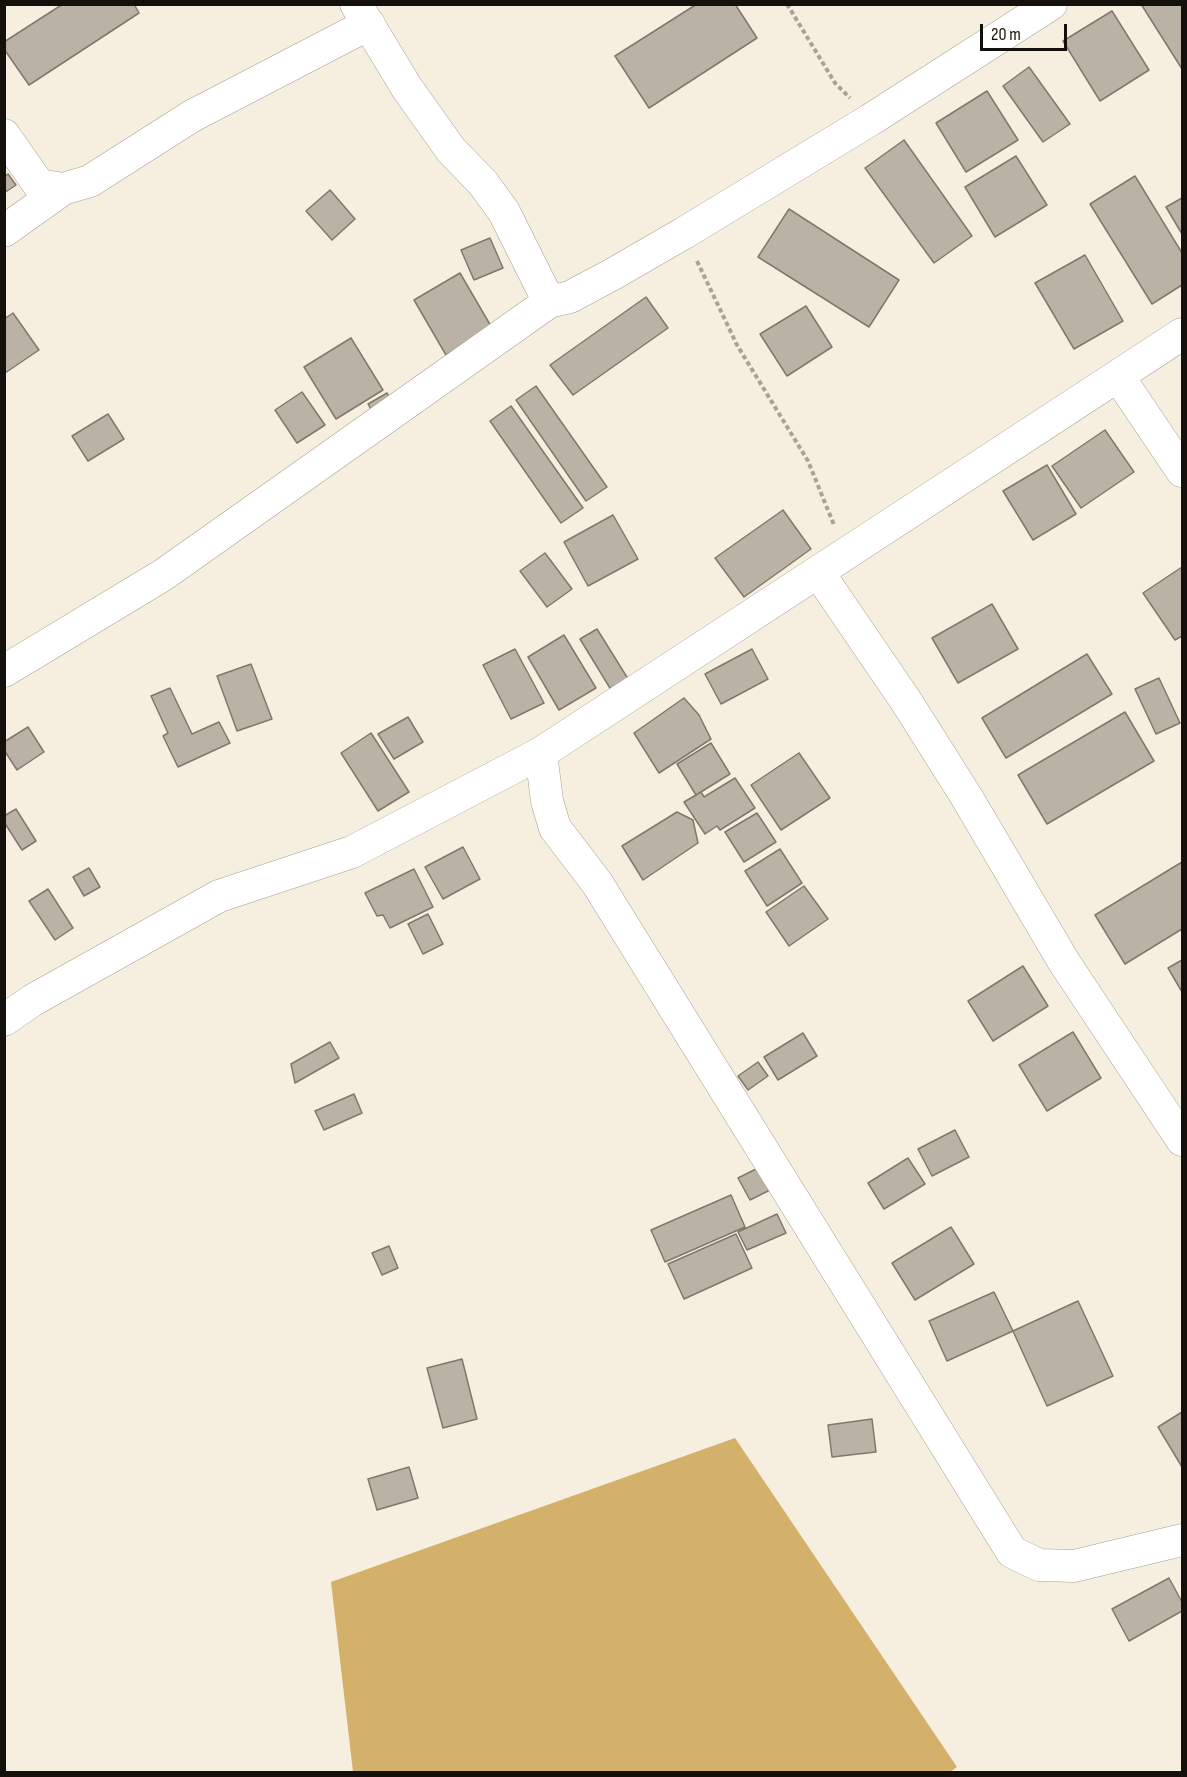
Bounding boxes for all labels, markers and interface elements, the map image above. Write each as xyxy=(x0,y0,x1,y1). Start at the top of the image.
scale bar xyxy=(983,12,1070,50)
text: 20 m xyxy=(991,24,1021,45)

